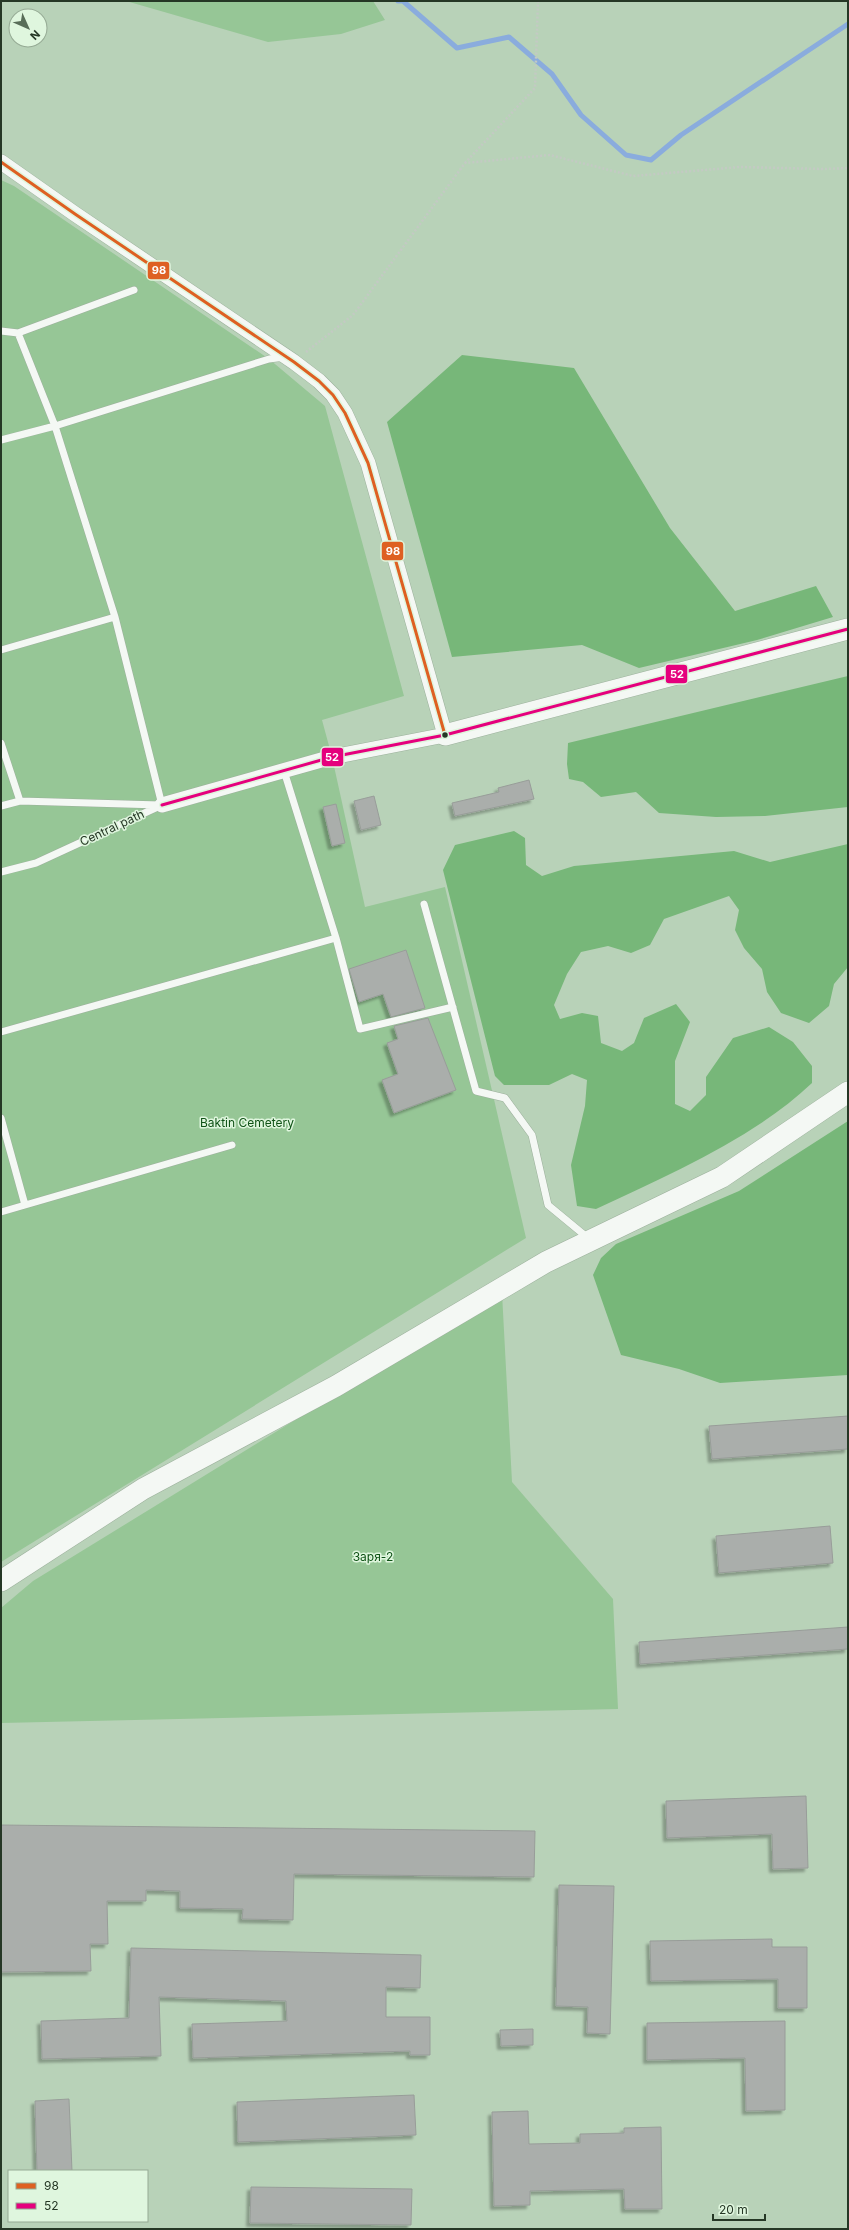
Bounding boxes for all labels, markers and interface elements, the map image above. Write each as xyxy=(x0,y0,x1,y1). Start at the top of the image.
north arrow xyxy=(8,8,48,48)
text: N xyxy=(27,27,43,43)
line badge: 98 xyxy=(147,261,170,280)
text: 98 xyxy=(152,263,166,277)
line badge: 98 xyxy=(381,541,404,561)
text: 98 xyxy=(386,544,400,558)
line badge: 52 xyxy=(665,664,688,684)
text: 52 xyxy=(670,667,684,681)
unlabelled marker xyxy=(440,730,450,740)
line badge: 52 xyxy=(321,747,344,767)
text: 52 xyxy=(325,750,339,764)
street label: Central path xyxy=(77,806,146,849)
park label: Baktin Cemetery xyxy=(200,1115,294,1130)
park label: Заря-2 xyxy=(353,1549,393,1564)
legend xyxy=(8,2170,148,2222)
text: 98 xyxy=(44,2178,59,2193)
scale bar xyxy=(713,2196,765,2222)
text: 52 xyxy=(44,2198,59,2213)
text: 20 m xyxy=(719,2202,748,2217)

